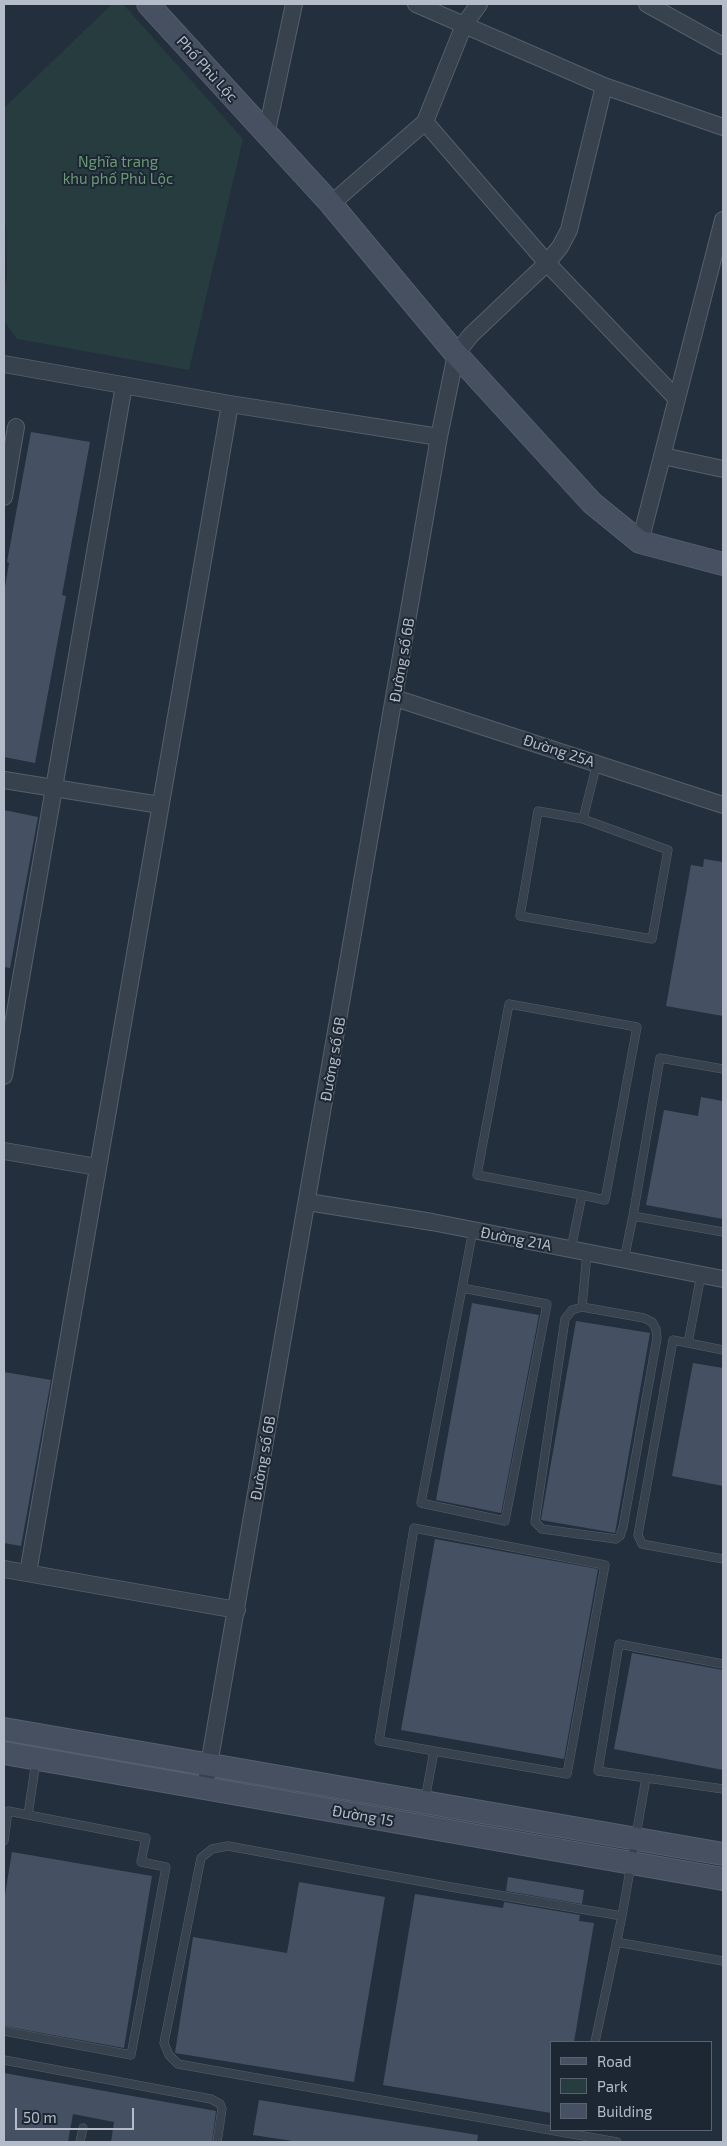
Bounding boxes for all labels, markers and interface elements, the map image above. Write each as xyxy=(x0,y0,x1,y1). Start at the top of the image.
street label: Phố Phù Lộc xyxy=(173,32,241,106)
park label: Nghĩa trang khu phố Phù Lộc xyxy=(63,153,173,188)
street label: Đường số 6B xyxy=(386,616,418,704)
street label: Đường 25A xyxy=(521,731,597,771)
street label: Đường số 6B xyxy=(317,1015,349,1103)
street label: Đường 21A xyxy=(479,1223,553,1255)
street label: Đường số 6B xyxy=(247,1414,279,1502)
street label: Đường 15 xyxy=(331,1802,395,1830)
legend xyxy=(550,2041,712,2131)
text: Road xyxy=(597,2052,632,2070)
text: Park xyxy=(597,2077,628,2095)
scale bar xyxy=(18,2098,136,2130)
text: Building xyxy=(597,2102,652,2120)
text: 50 m xyxy=(23,2108,57,2126)

